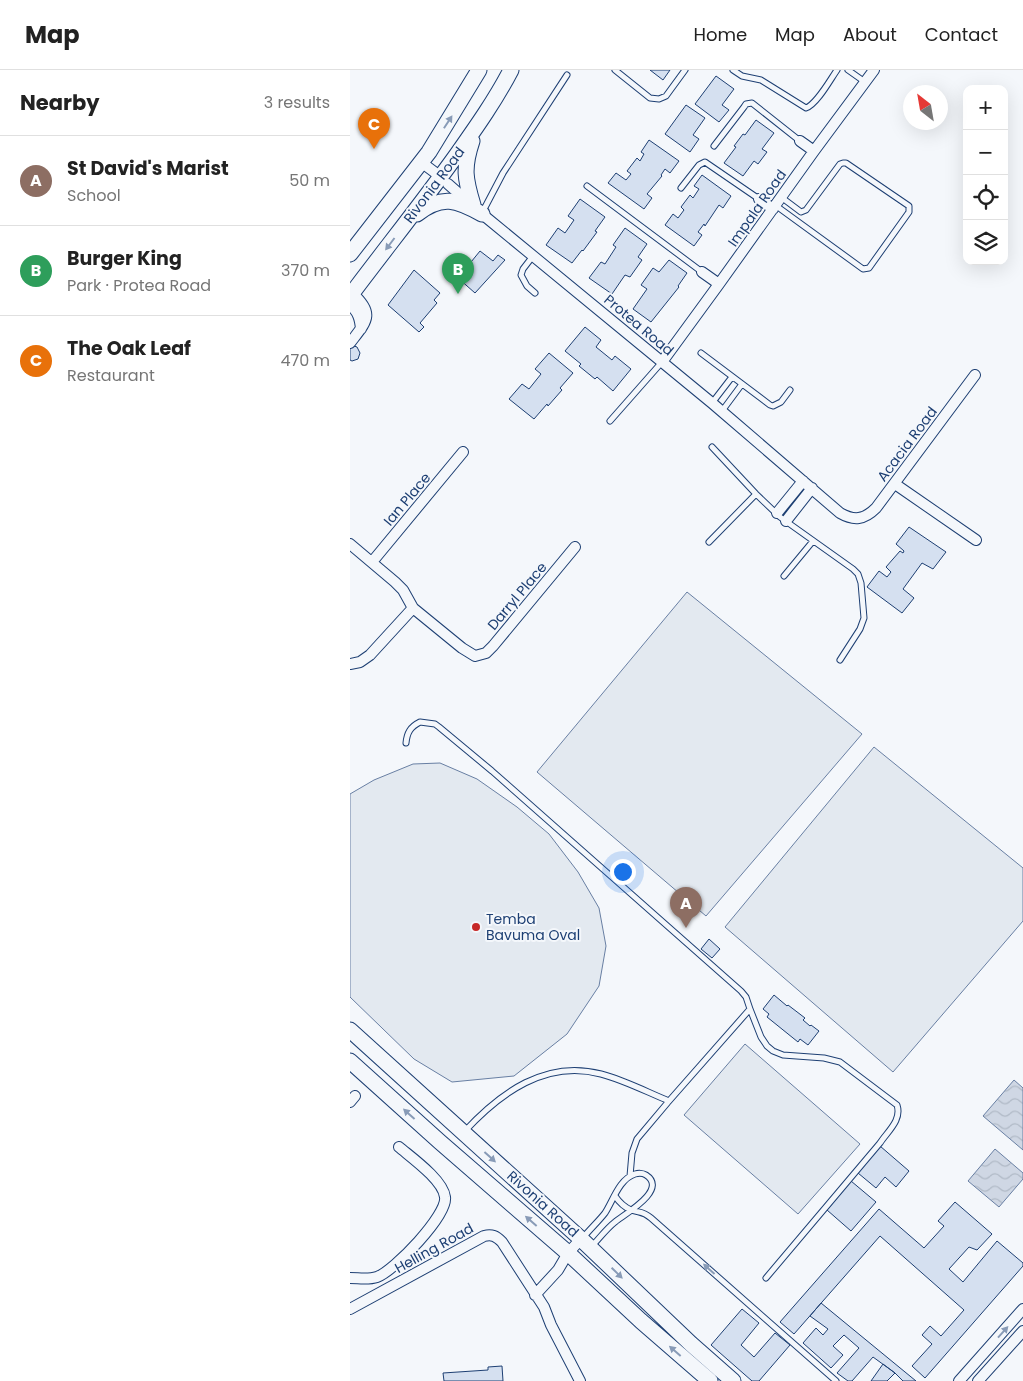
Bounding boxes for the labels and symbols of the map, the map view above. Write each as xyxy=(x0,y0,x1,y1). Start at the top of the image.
north arrow xyxy=(903,85,948,130)
pin: C xyxy=(358,108,390,149)
one-way arrow xyxy=(443,115,452,129)
street label: Rivonia Road xyxy=(399,143,469,227)
street label: Impala Road xyxy=(723,165,791,251)
one-way arrow xyxy=(385,237,395,251)
pin: B xyxy=(442,253,474,294)
street label: Protea Road xyxy=(600,290,678,360)
street label: Acacia Road xyxy=(872,402,942,486)
street label: Ian Place xyxy=(379,468,435,530)
street label: Darryl Place xyxy=(483,558,552,634)
your location xyxy=(610,859,636,885)
pin: A xyxy=(670,887,702,928)
place label: Temba Bavuma Oval xyxy=(486,909,580,945)
marker: Temba Bavuma Oval xyxy=(470,921,482,933)
one-way arrow xyxy=(403,1108,415,1120)
one-way arrow xyxy=(484,1151,497,1162)
street label: Rivonia Road xyxy=(503,1166,583,1242)
one-way arrow xyxy=(526,1215,538,1227)
street label: Helling Road xyxy=(391,1218,477,1278)
one-way arrow xyxy=(703,1263,715,1275)
one-way arrow xyxy=(610,1267,622,1279)
one-way arrow xyxy=(997,1325,1008,1338)
one-way arrow xyxy=(670,1345,682,1357)

